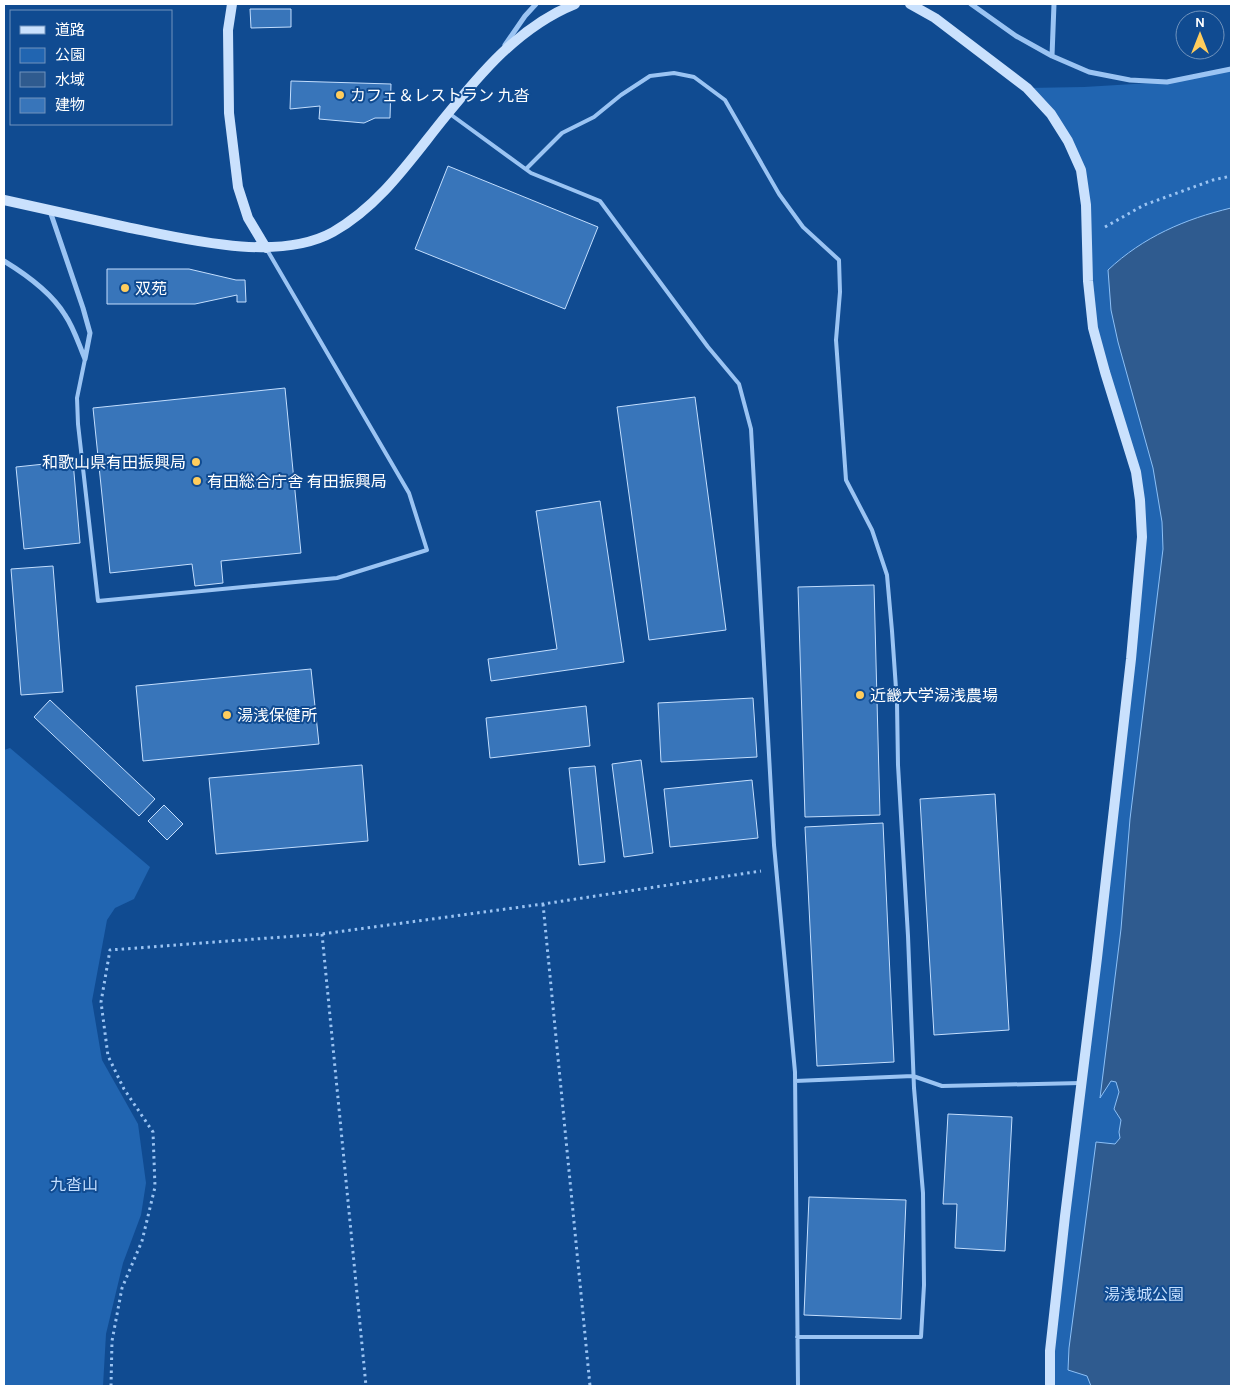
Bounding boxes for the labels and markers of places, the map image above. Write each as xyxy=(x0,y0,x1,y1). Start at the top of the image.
place label: カフェ＆レストラン 九沓 xyxy=(350,86,530,105)
marker: カフェ＆レストラン 九沓 xyxy=(334,89,346,101)
place label: 双苑 xyxy=(135,279,167,298)
marker: 双苑 xyxy=(119,282,131,294)
place label: 和歌山県有田振興局 xyxy=(42,453,186,472)
marker: 和歌山県有田振興局 xyxy=(190,456,202,468)
place label: 有田総合庁舎 有田振興局 xyxy=(207,472,387,491)
marker: 有田総合庁舎 有田振興局 xyxy=(191,475,203,487)
place label: 近畿大学湯浅農場 xyxy=(870,686,998,705)
marker: 近畿大学湯浅農場 xyxy=(854,689,866,701)
place label: 湯浅保健所 xyxy=(237,706,317,725)
marker: 湯浅保健所 xyxy=(221,709,233,721)

